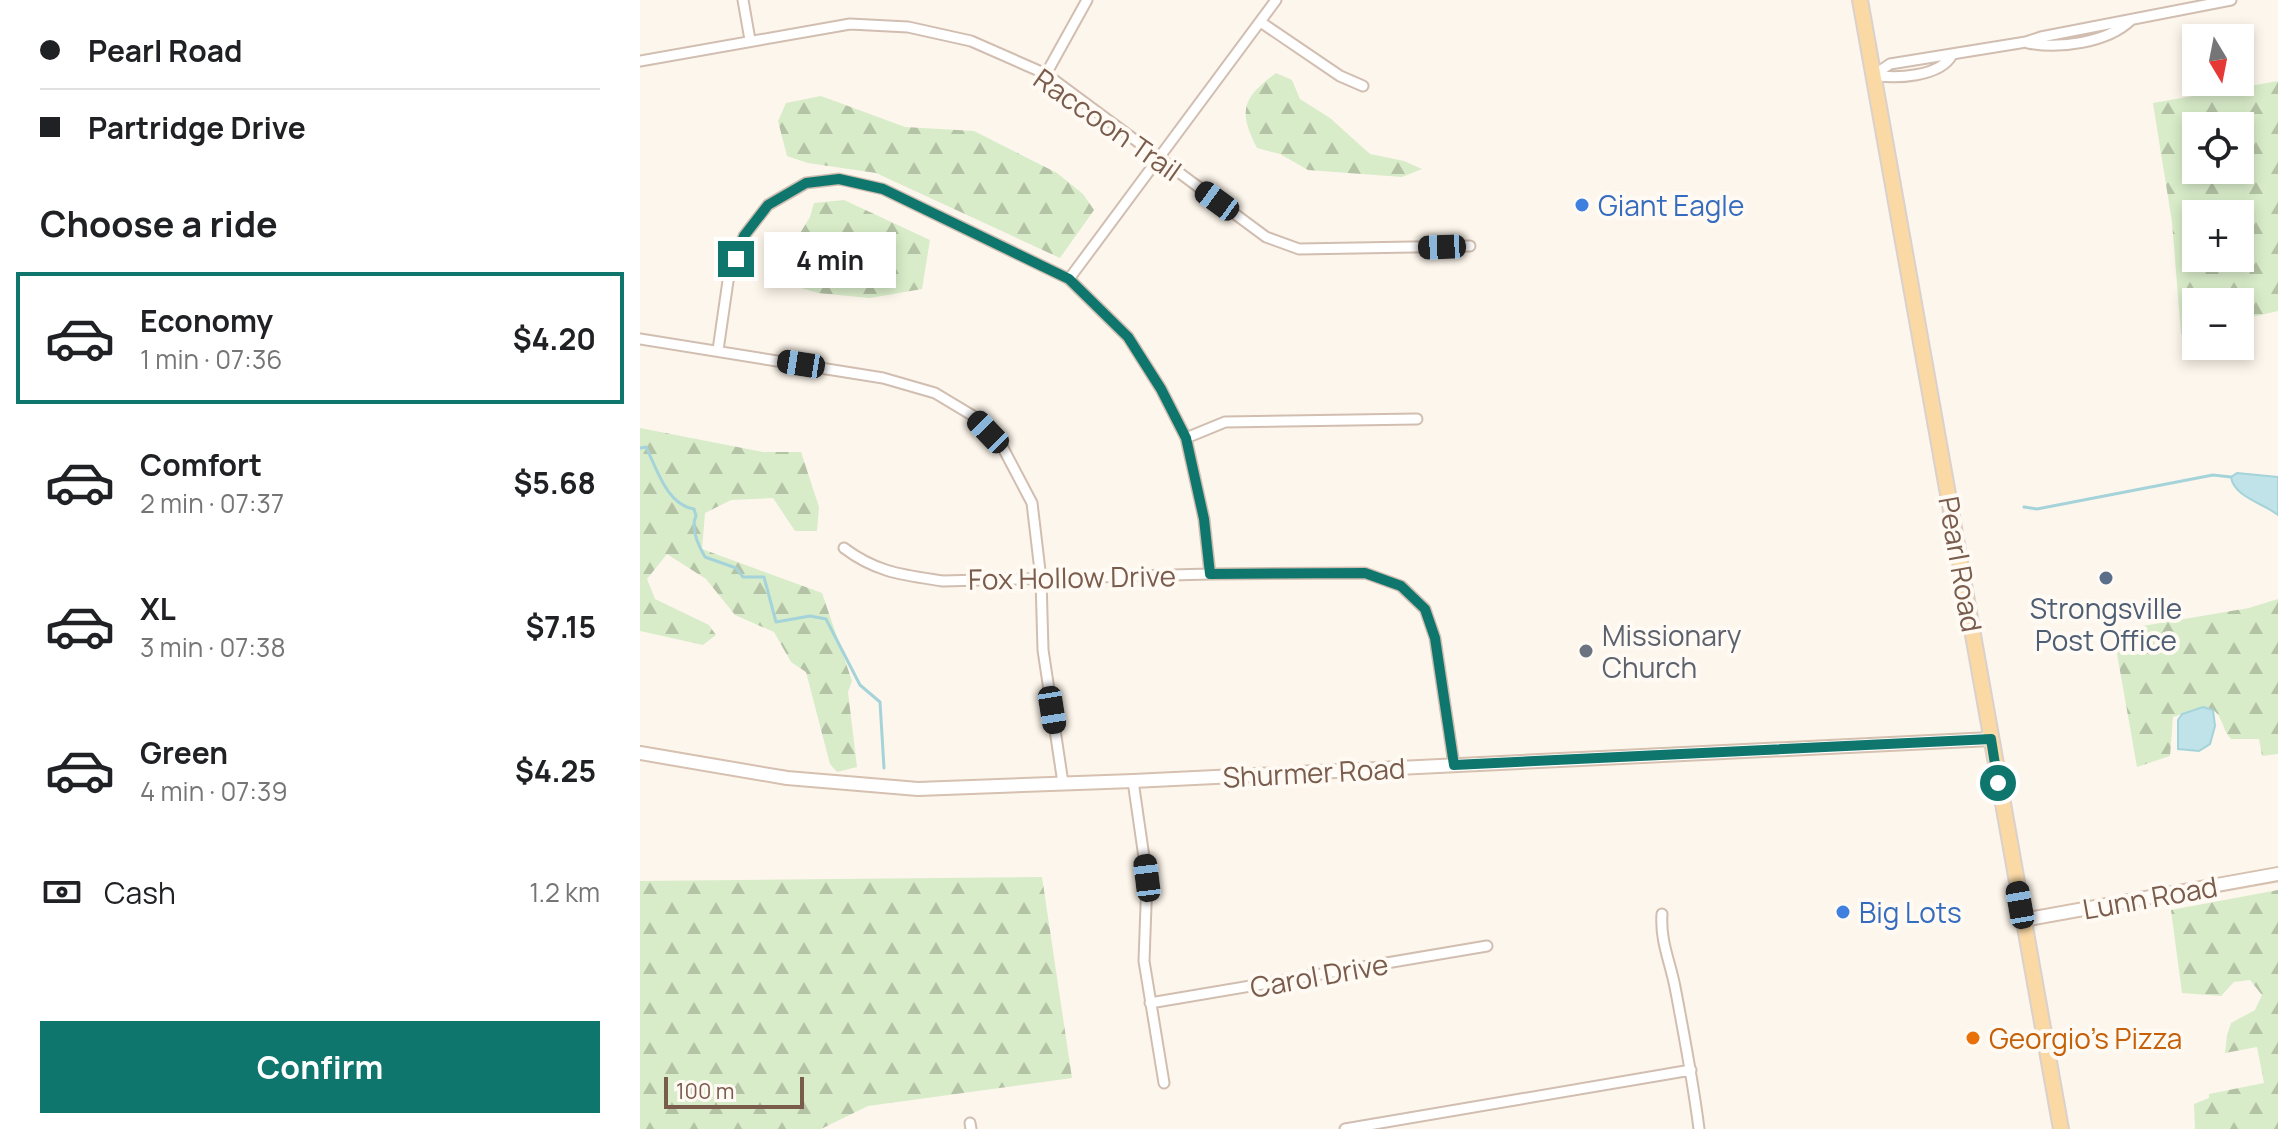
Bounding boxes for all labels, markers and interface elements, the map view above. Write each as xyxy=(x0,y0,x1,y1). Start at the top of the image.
north arrow xyxy=(2182,24,2254,96)
map controls xyxy=(2182,24,2254,360)
text: Pearl Road xyxy=(88,30,242,71)
street label: Raccoon Trail xyxy=(1027,59,1189,189)
text: Partridge Drive xyxy=(88,107,306,148)
button: locate xyxy=(2182,112,2254,184)
car xyxy=(1191,177,1243,225)
place label: Giant Eagle xyxy=(1598,186,1744,224)
marker: Giant Eagle xyxy=(1573,196,1591,214)
text: Choose a ride xyxy=(40,199,278,248)
button: + xyxy=(2182,200,2254,272)
callout: 4 min xyxy=(764,231,896,287)
car xyxy=(1418,234,1466,260)
route end xyxy=(718,241,754,277)
text: 4 min xyxy=(796,242,864,278)
button: − xyxy=(2182,288,2254,360)
text: Economy xyxy=(140,300,273,341)
icon: car xyxy=(44,302,116,374)
text: $4.20 xyxy=(513,318,596,359)
text: 1 min · 07:36 xyxy=(140,341,282,377)
car xyxy=(775,348,827,380)
car xyxy=(963,406,1013,458)
text: Comfort xyxy=(140,444,262,485)
icon: car xyxy=(44,446,116,518)
text: $5.68 xyxy=(513,462,596,503)
text: 2 min · 07:37 xyxy=(140,485,284,521)
street label: Pearl Road xyxy=(1930,493,1992,635)
street label: Fox Hollow Drive xyxy=(968,556,1176,598)
marker: Strongsville Post Office xyxy=(2097,569,2115,587)
text: XL xyxy=(140,588,176,629)
place label: Strongsville Post Office xyxy=(2030,589,2182,659)
icon: car xyxy=(44,590,116,662)
text: $7.15 xyxy=(525,606,596,647)
place label: Missionary Church xyxy=(1602,616,1742,686)
text: 3 min · 07:38 xyxy=(140,629,286,665)
marker: Missionary Church xyxy=(1577,642,1595,660)
car xyxy=(1036,684,1068,736)
text: Green xyxy=(140,732,228,773)
icon: car xyxy=(44,734,116,806)
street label: Shurmer Road xyxy=(1222,748,1406,796)
text: $4.25 xyxy=(515,750,596,791)
route start xyxy=(1980,765,2016,801)
text: 4 min · 07:39 xyxy=(140,773,288,809)
car xyxy=(1132,853,1162,903)
street label: Lunn Road xyxy=(2080,866,2220,928)
icon: cash xyxy=(40,870,84,914)
text: Cash xyxy=(104,872,176,913)
text: 1.2 km xyxy=(529,874,600,910)
car xyxy=(2004,879,2036,931)
place label: Big Lots xyxy=(1859,893,1962,931)
marker: Big Lots xyxy=(1834,903,1852,921)
street label: Carol Drive xyxy=(1247,944,1391,1006)
place label: Georgio's Pizza xyxy=(1989,1019,2182,1057)
button: Confirm xyxy=(40,1021,600,1113)
marker: Georgio's Pizza xyxy=(1964,1029,1982,1047)
scale bar xyxy=(664,1073,804,1109)
text: 100 m xyxy=(676,1076,734,1106)

